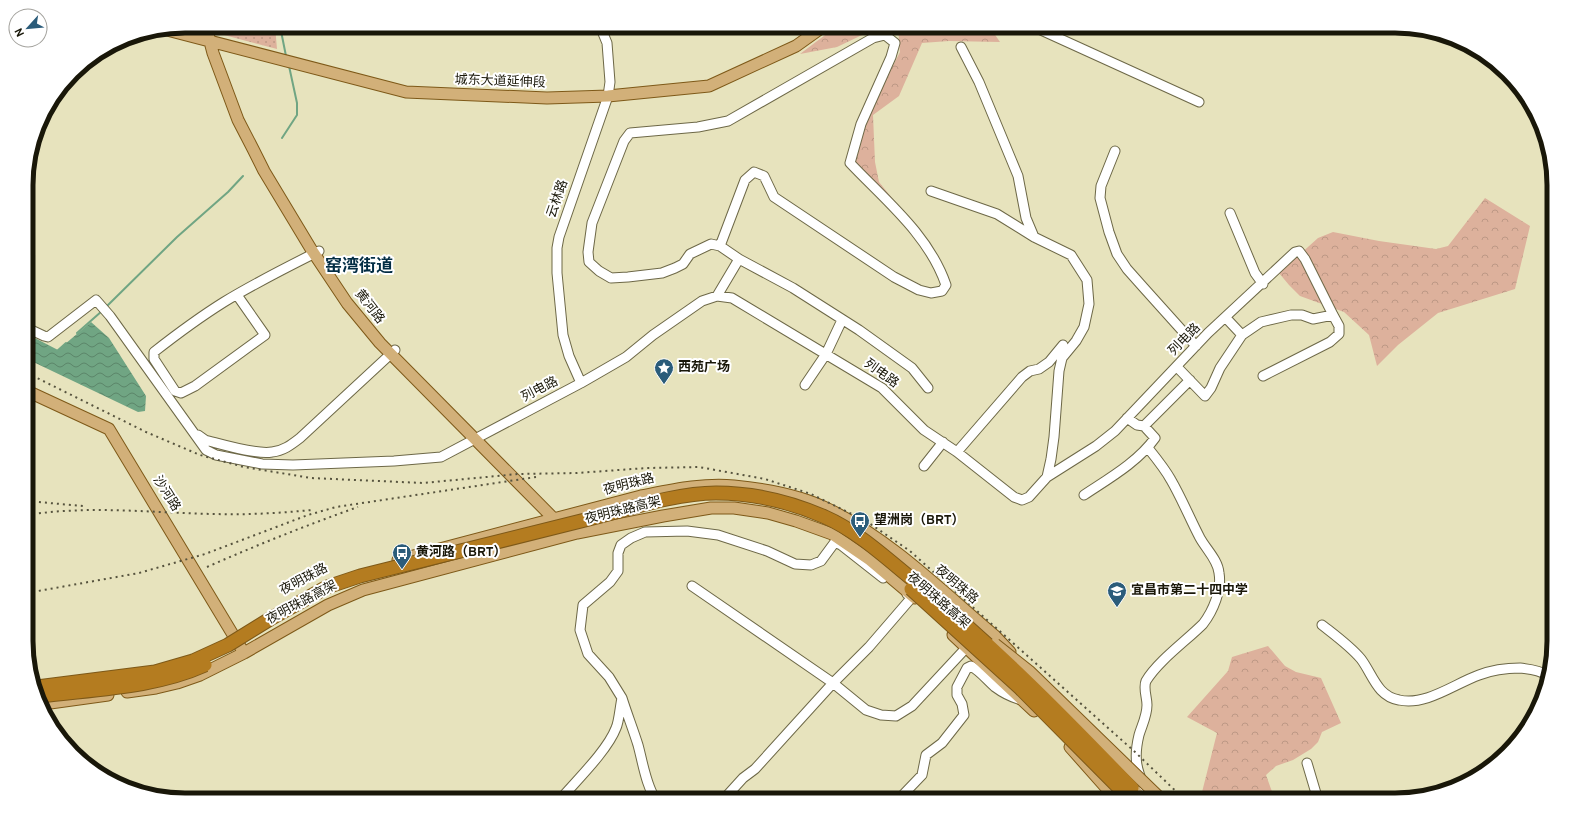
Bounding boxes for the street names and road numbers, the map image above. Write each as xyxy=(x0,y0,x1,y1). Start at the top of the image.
street label: 城东大道延伸段 xyxy=(454,72,546,92)
street label: 云林路 xyxy=(544,178,572,220)
street label: 黄河路 xyxy=(351,287,387,327)
street label: 列电路 xyxy=(1166,320,1204,360)
street label: 列电路 xyxy=(861,356,901,392)
street label: 列电路 xyxy=(519,374,561,406)
street label: 夜明珠路 xyxy=(602,470,656,499)
street label: 沙河路 xyxy=(149,473,183,515)
street label: 夜明珠路高架 xyxy=(583,493,663,528)
street label: 夜明珠路 xyxy=(277,560,331,599)
street label: 夜明珠路 xyxy=(931,561,982,608)
street label: 夜明珠路高架 xyxy=(903,569,973,633)
street label: 夜明珠路高架 xyxy=(263,577,340,628)

